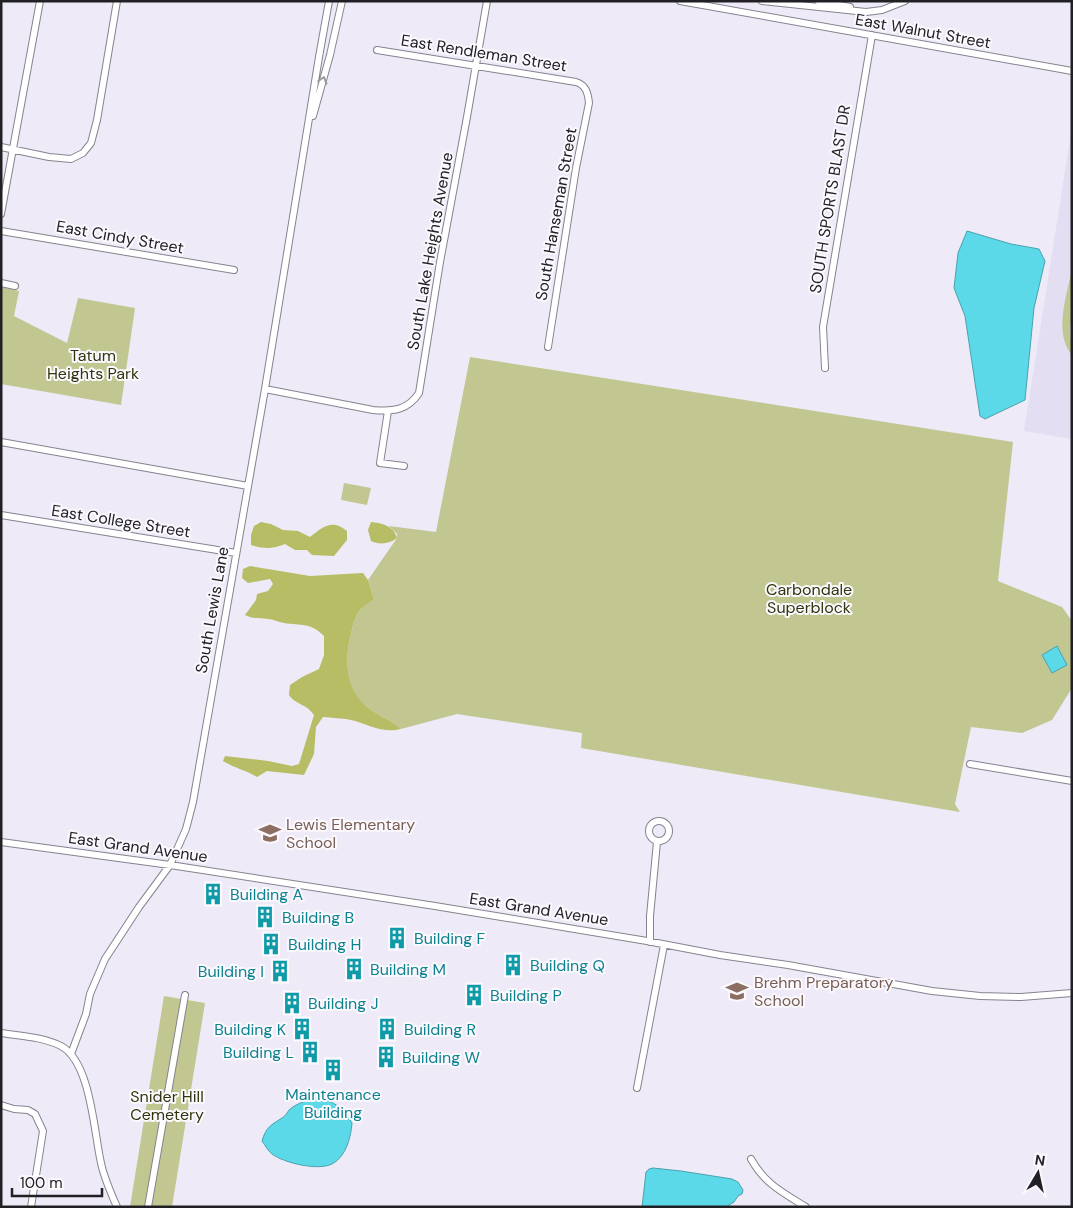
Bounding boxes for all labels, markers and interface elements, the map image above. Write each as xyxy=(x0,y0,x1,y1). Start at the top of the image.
street label: East Walnut Street xyxy=(854,9,992,53)
street label: East Rendleman Street xyxy=(400,30,568,76)
one-way arrow xyxy=(318,77,328,85)
street label: SOUTH SPORTS BLAST DR xyxy=(805,103,855,295)
street label: South Hanseman Street xyxy=(530,126,582,302)
street label: South Lake Heights Avenue xyxy=(402,150,458,352)
street label: East Cindy Street xyxy=(55,215,185,259)
park label: Tatum Heights Park xyxy=(47,345,139,384)
street label: East College Street xyxy=(50,500,192,542)
street label: South Lewis Lane xyxy=(191,545,233,675)
park label: Carbondale Superblock xyxy=(766,579,852,618)
place label: Lewis Elementary School xyxy=(286,814,415,853)
school or university icon: Lewis Elementary School xyxy=(257,820,283,846)
street label: East Grand Avenue xyxy=(67,827,209,867)
building icon: Building A xyxy=(200,881,226,907)
place label: Building A xyxy=(230,884,303,905)
street label: East Grand Avenue xyxy=(468,888,610,930)
building icon: Building B xyxy=(252,904,278,930)
place label: Building B xyxy=(282,907,354,928)
building icon: Building F xyxy=(384,925,410,951)
place label: Building F xyxy=(414,928,485,949)
building icon: Building H xyxy=(258,931,284,957)
place label: Building H xyxy=(288,934,361,955)
building icon: Building Q xyxy=(500,952,526,978)
place label: Building Q xyxy=(530,955,605,976)
building icon: Building M xyxy=(341,956,367,982)
building icon: Building I xyxy=(267,958,293,984)
place label: Building M xyxy=(370,959,446,980)
place label: Building I xyxy=(198,961,264,982)
place label: Brehm Preparatory School xyxy=(754,972,894,1011)
school or university icon: Brehm Preparatory School xyxy=(724,978,750,1004)
building icon: Building P xyxy=(461,982,487,1008)
place label: Building P xyxy=(490,985,562,1006)
building icon: Building J xyxy=(279,990,305,1016)
place label: Building J xyxy=(308,993,378,1014)
building icon: Building K xyxy=(289,1016,315,1042)
building icon: Building R xyxy=(374,1016,400,1042)
place label: Building K xyxy=(214,1019,286,1040)
place label: Building R xyxy=(404,1019,476,1040)
building icon: Building L xyxy=(297,1039,323,1065)
place label: Building L xyxy=(223,1042,294,1063)
building icon: Building W xyxy=(373,1044,399,1070)
place label: Building W xyxy=(402,1047,480,1068)
building icon: Maintenance Building xyxy=(320,1057,346,1083)
place label: Maintenance Building xyxy=(285,1084,381,1123)
park label: Snider Hill Cemetery xyxy=(130,1086,204,1125)
north arrow xyxy=(1013,1148,1063,1198)
text: N xyxy=(1034,1150,1046,1170)
scale bar xyxy=(12,1166,102,1198)
text: 100 m xyxy=(20,1173,63,1193)

